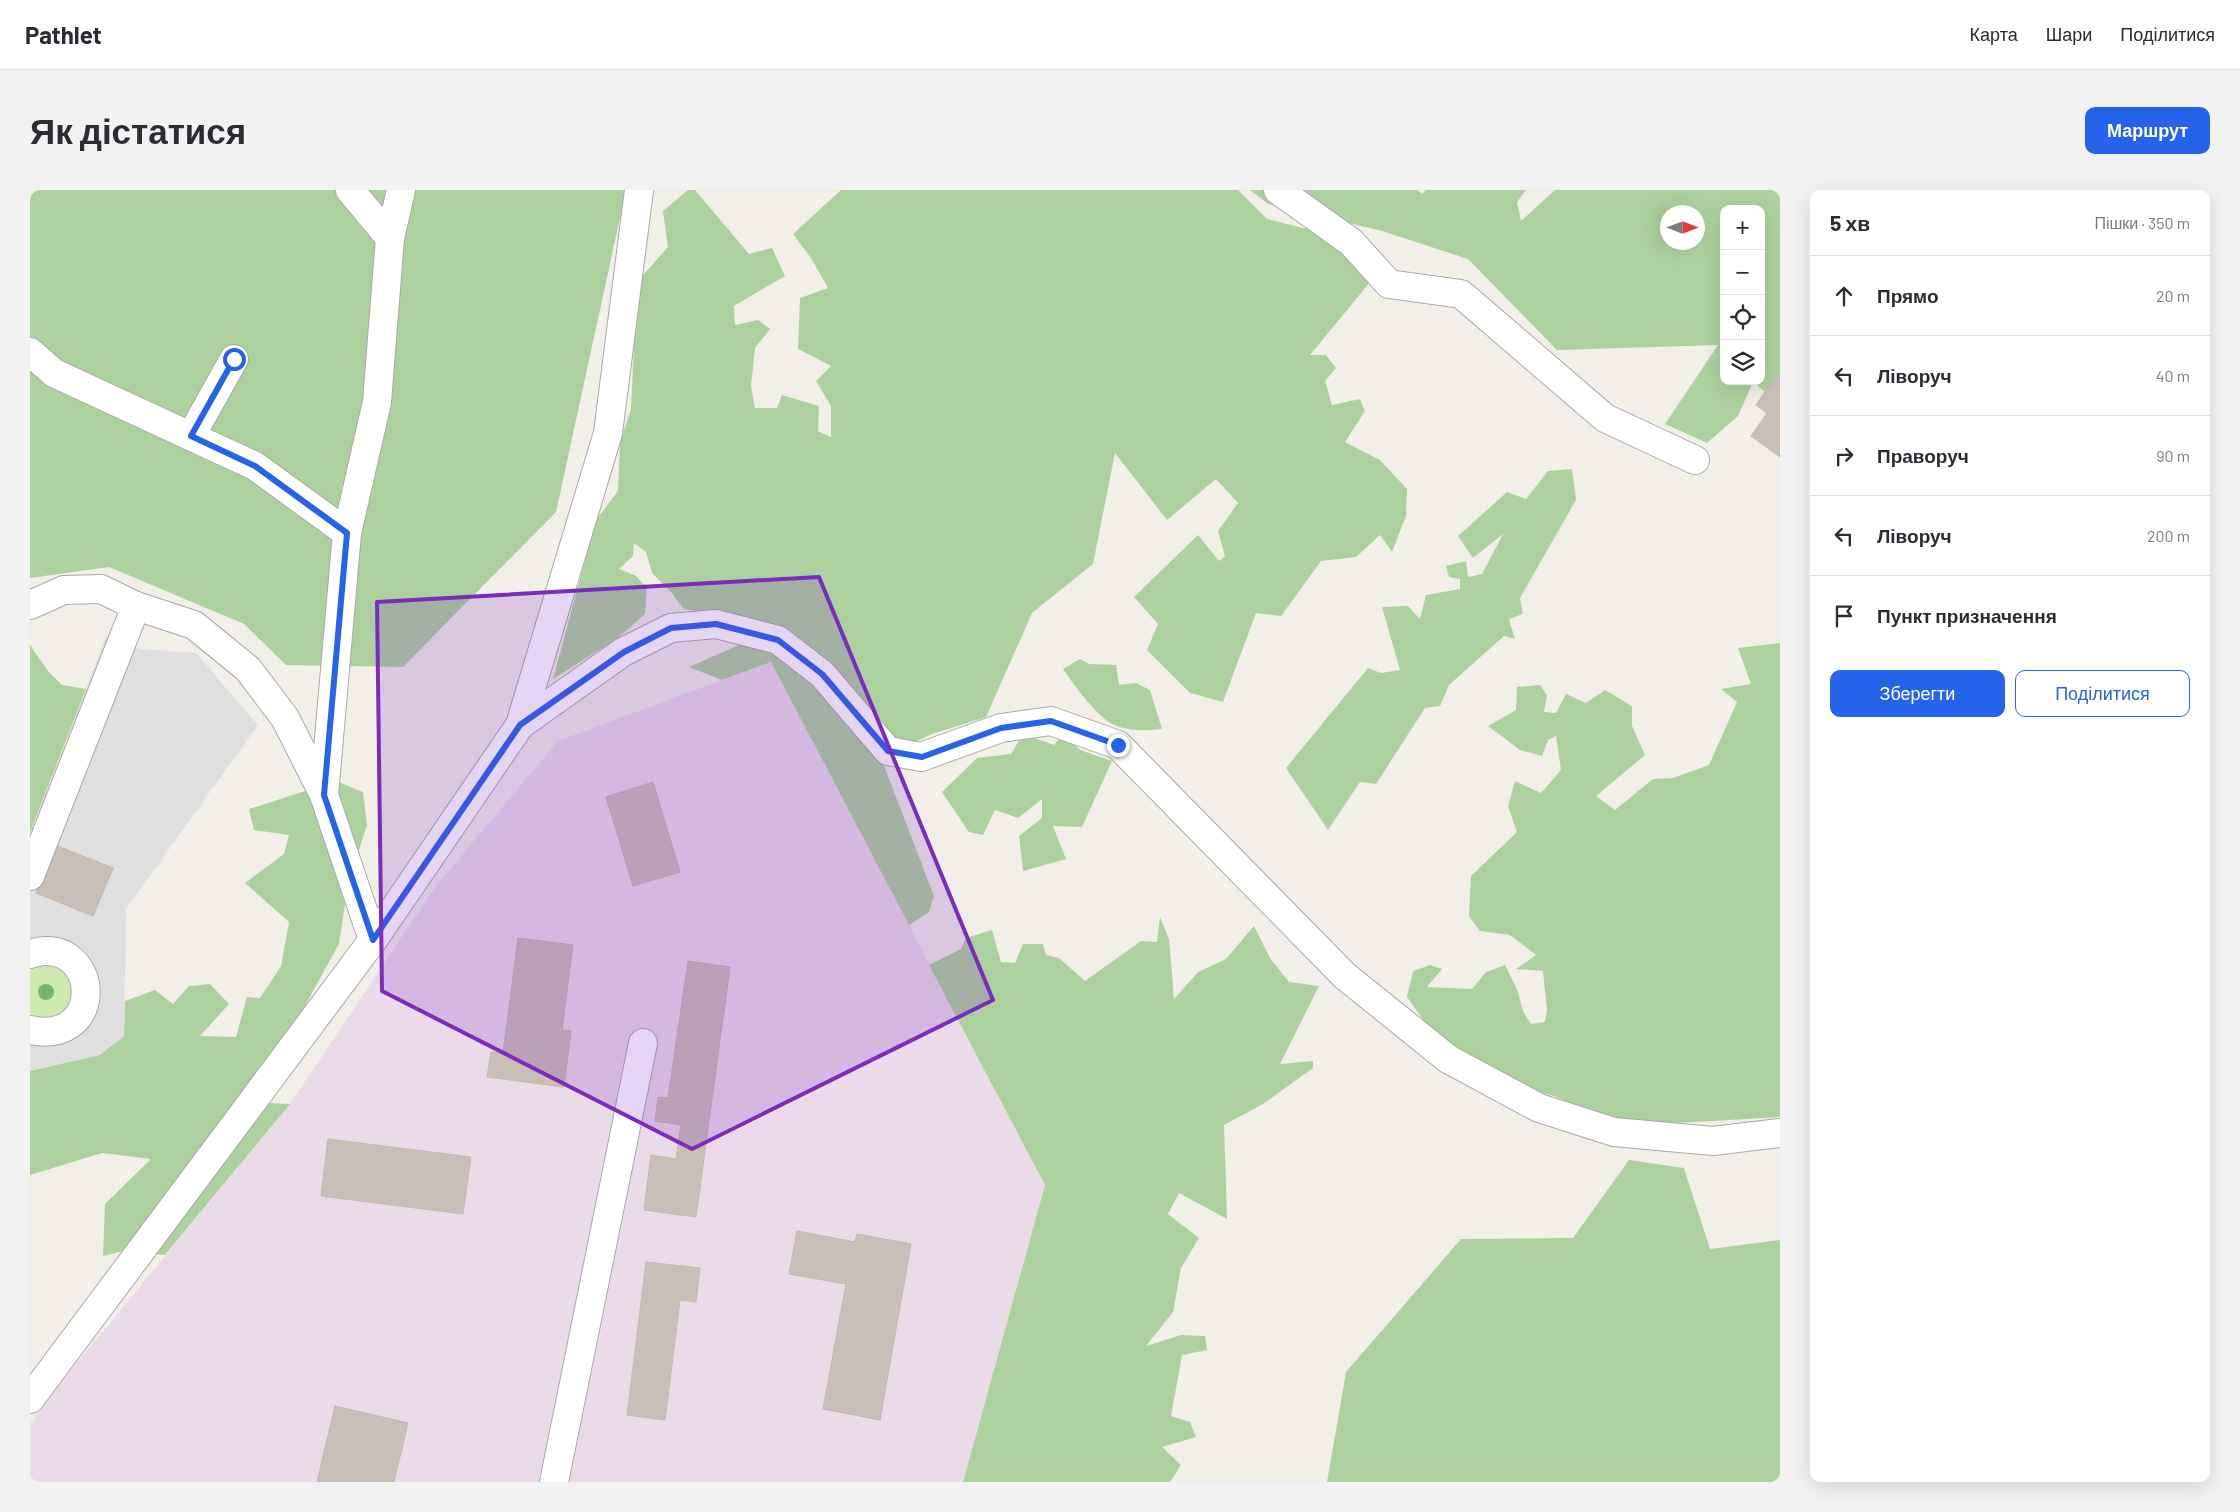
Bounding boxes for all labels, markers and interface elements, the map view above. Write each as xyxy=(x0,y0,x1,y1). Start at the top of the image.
text: Pathlet xyxy=(25,20,102,49)
text: Карта xyxy=(1970,23,2018,45)
text: Шари xyxy=(2046,23,2092,45)
text: Поділитися xyxy=(2120,23,2215,45)
button: Маршрут xyxy=(2085,107,2210,154)
text: Як дістатися xyxy=(30,109,246,151)
north arrow xyxy=(1660,205,1705,250)
map controls xyxy=(1720,205,1765,385)
button: + xyxy=(1720,205,1765,250)
text: 5 хв xyxy=(1830,210,1870,235)
text: Пішки · 350 m xyxy=(2094,213,2190,232)
button: − xyxy=(1720,250,1765,295)
icon: ahead xyxy=(1830,282,1858,310)
text: Прямо xyxy=(1877,284,1939,307)
text: 20 m xyxy=(2156,286,2190,305)
button: locate xyxy=(1720,295,1765,340)
button: layers xyxy=(1720,340,1765,385)
route start xyxy=(223,348,246,371)
icon: left xyxy=(1830,362,1858,390)
text: Ліворуч xyxy=(1877,364,1952,387)
text: 40 m xyxy=(2156,366,2190,385)
icon: right xyxy=(1830,442,1858,470)
text: Праворуч xyxy=(1877,444,1969,467)
text: 90 m xyxy=(2156,446,2190,465)
icon: left xyxy=(1830,522,1858,550)
text: Ліворуч xyxy=(1877,524,1952,547)
text: 200 m xyxy=(2147,526,2190,545)
icon: arrive xyxy=(1830,602,1858,630)
text: Пункт призначення xyxy=(1877,604,2057,627)
button: Зберегти xyxy=(1830,670,2005,717)
button: Поділитися xyxy=(2015,670,2190,717)
route end xyxy=(1107,734,1130,757)

